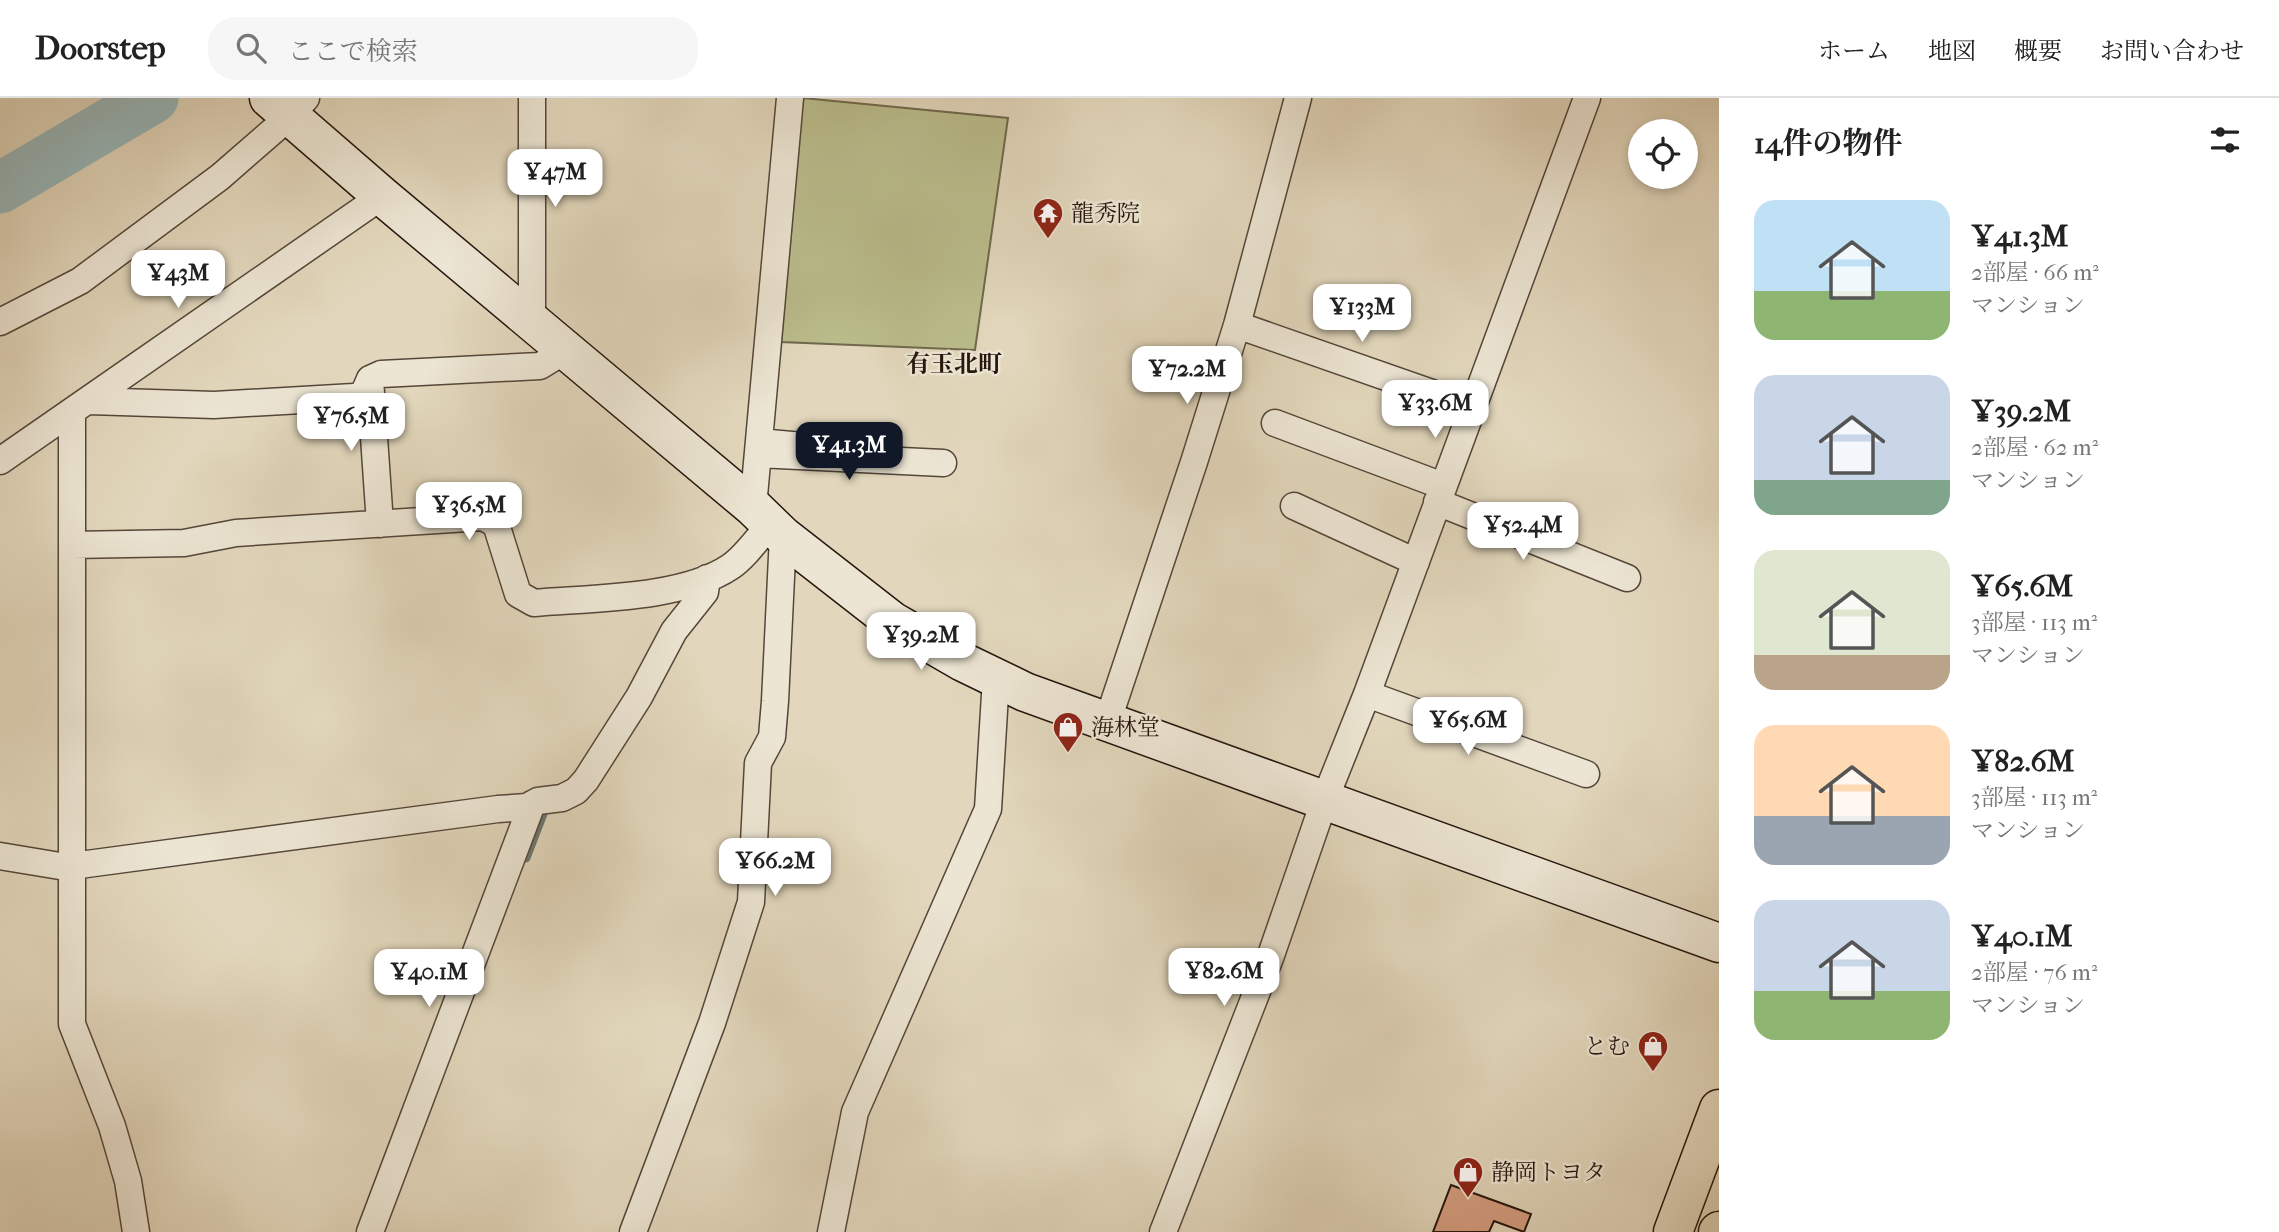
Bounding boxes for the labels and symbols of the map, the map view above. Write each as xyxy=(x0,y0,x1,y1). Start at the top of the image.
pin: ¥47M xyxy=(514,150,596,209)
temple icon: 龍秀院 xyxy=(1031,196,1065,240)
place label: 龍秀院 xyxy=(1071,200,1140,227)
pin: ¥43M xyxy=(137,250,219,310)
pin: ¥133M xyxy=(1313,285,1411,344)
pin: ¥72.2M xyxy=(1130,346,1244,406)
district label: 有玉北町 xyxy=(906,350,1002,378)
pin: ¥33.6M xyxy=(1378,380,1492,440)
pin: ¥76.5M xyxy=(294,394,408,453)
pin: ¥41.3M xyxy=(792,422,906,482)
pin: ¥36.5M xyxy=(412,482,526,542)
pin: ¥52.4M xyxy=(1466,503,1580,562)
pin: ¥39.2M xyxy=(864,612,978,672)
pin: ¥65.6M xyxy=(1411,698,1525,757)
shop icon: 海林堂 xyxy=(1051,710,1085,754)
place label: 海林堂 xyxy=(1091,714,1160,741)
pin: ¥66.2M xyxy=(718,838,832,898)
pin: ¥82.6M xyxy=(1167,948,1281,1008)
pin: ¥40.1M xyxy=(372,950,486,1009)
shop icon: とむ xyxy=(1636,1029,1670,1073)
place label: とむ xyxy=(1584,1033,1630,1060)
shop icon: 静岡トヨタ xyxy=(1451,1155,1485,1199)
place label: 静岡トヨタ xyxy=(1491,1159,1606,1186)

